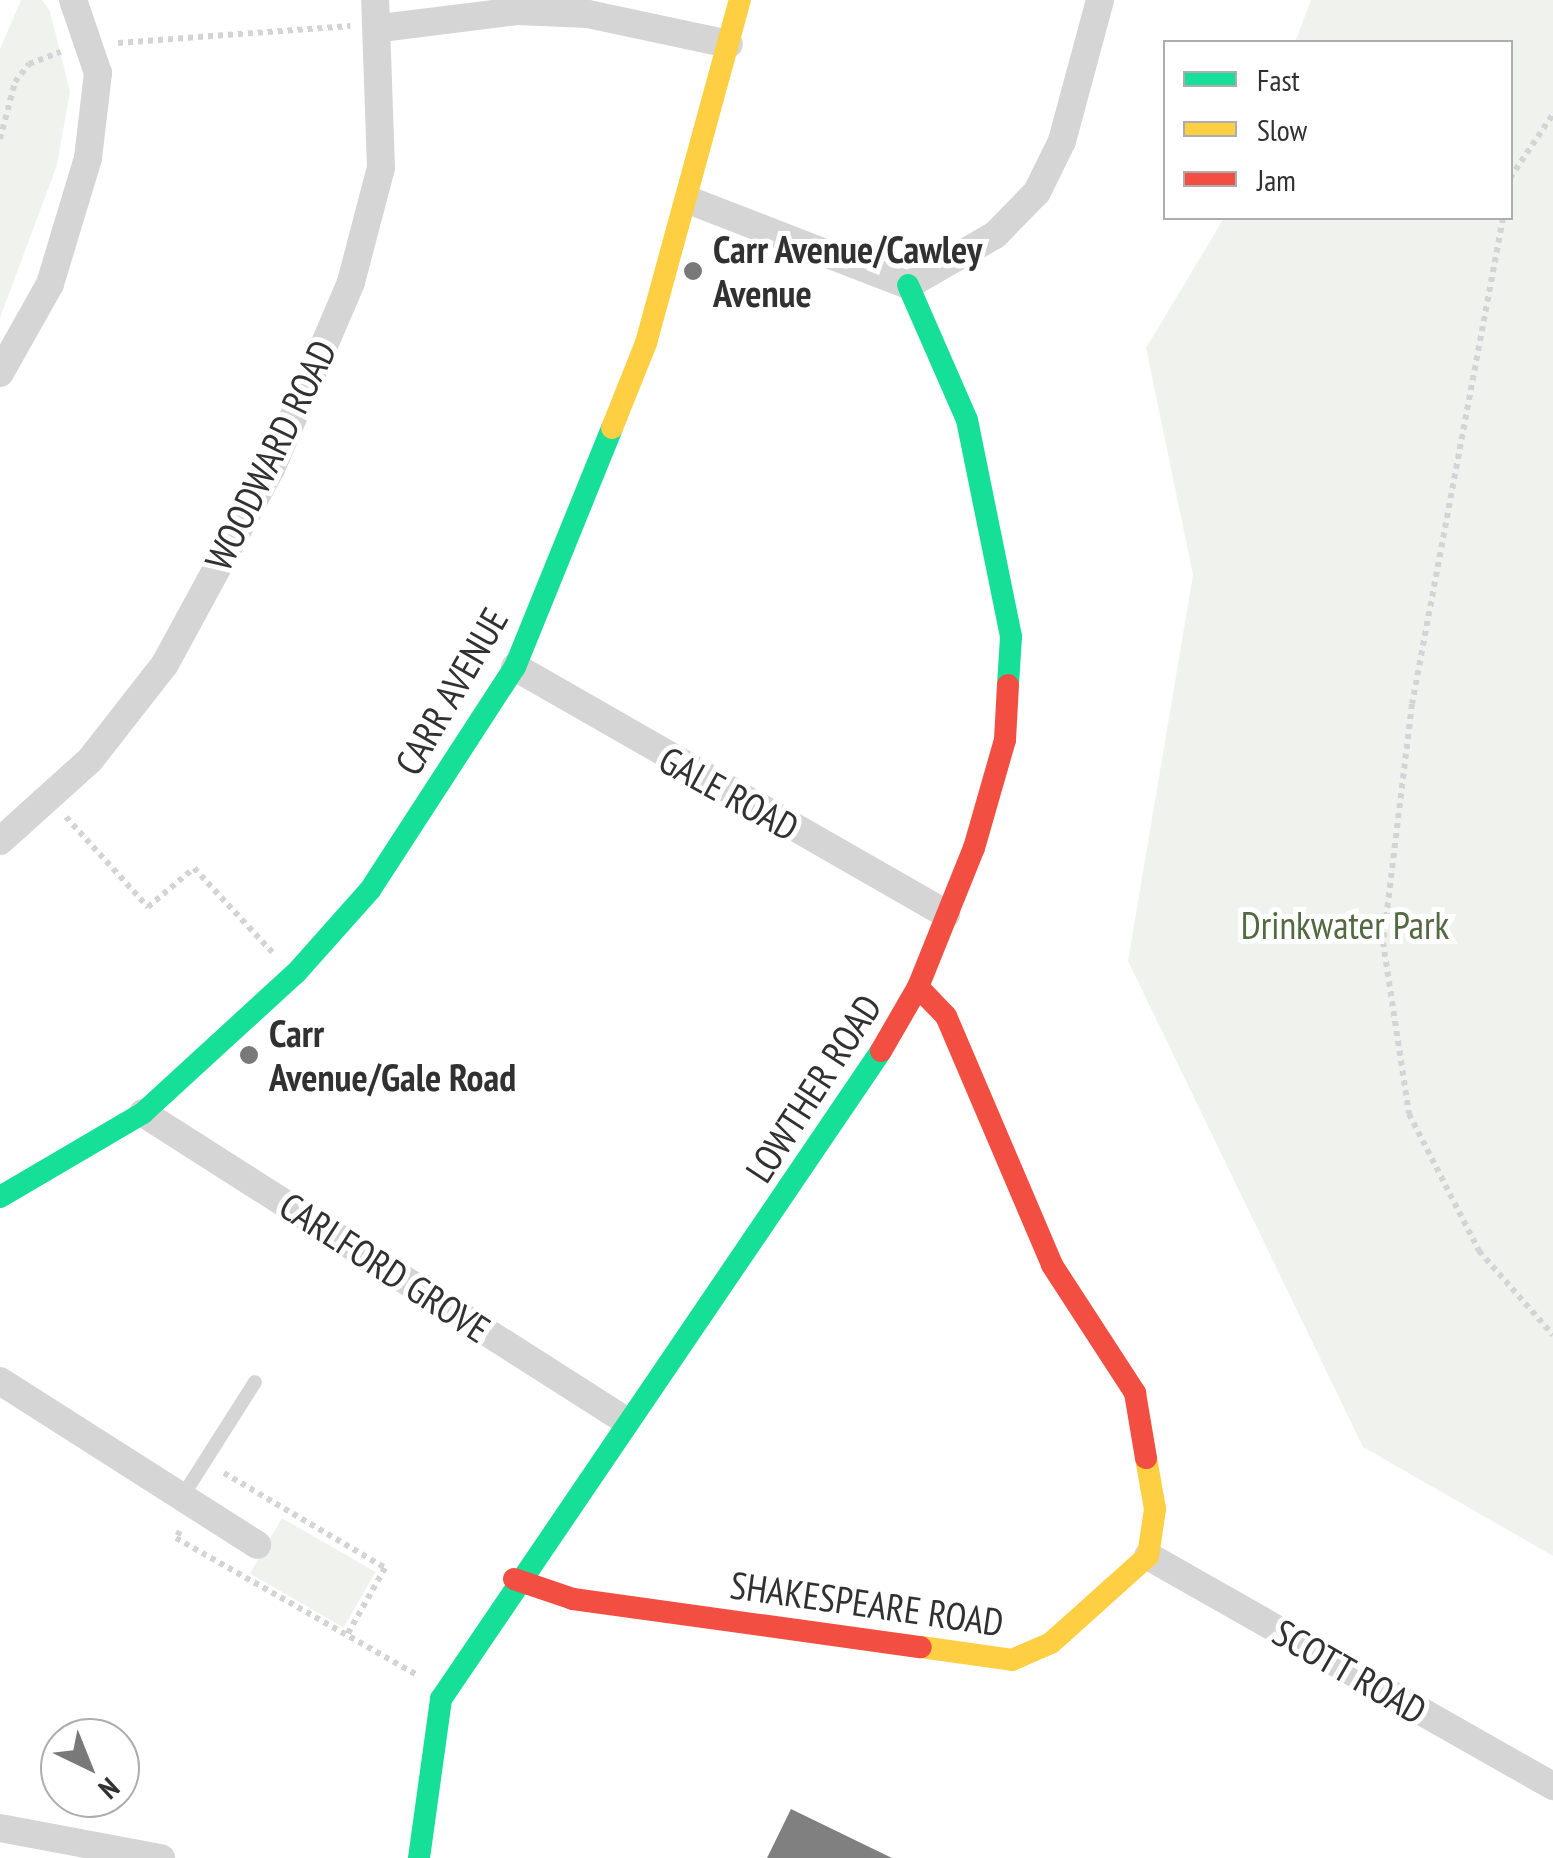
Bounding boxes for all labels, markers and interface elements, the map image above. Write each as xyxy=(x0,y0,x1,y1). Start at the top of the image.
legend xyxy=(1163,40,1513,220)
text: Fast xyxy=(1257,60,1300,99)
text: Slow xyxy=(1257,110,1307,149)
text: Jam xyxy=(1257,160,1296,199)
place label: Carr Avenue/Cawley Avenue xyxy=(713,226,983,316)
marker: Carr Avenue/Cawley Avenue xyxy=(682,260,704,282)
street label: WOODWARD ROAD xyxy=(195,333,345,577)
street label: CARR AVENUE xyxy=(385,599,517,783)
street label: GALE ROAD xyxy=(651,736,807,850)
park label: Drinkwater Park xyxy=(1241,902,1449,948)
street label: LOWTHER ROAD xyxy=(736,986,890,1190)
place label: Carr Avenue/Gale Road xyxy=(269,1010,516,1100)
marker: Carr Avenue/Gale Road xyxy=(238,1044,260,1066)
street label: CARLFORD GROVE xyxy=(272,1182,498,1352)
street label: SHAKESPEARE ROAD xyxy=(728,1561,1006,1645)
street label: SCOTT ROAD xyxy=(1265,1609,1435,1733)
north arrow xyxy=(40,1718,140,1818)
text: N xyxy=(91,1770,128,1808)

